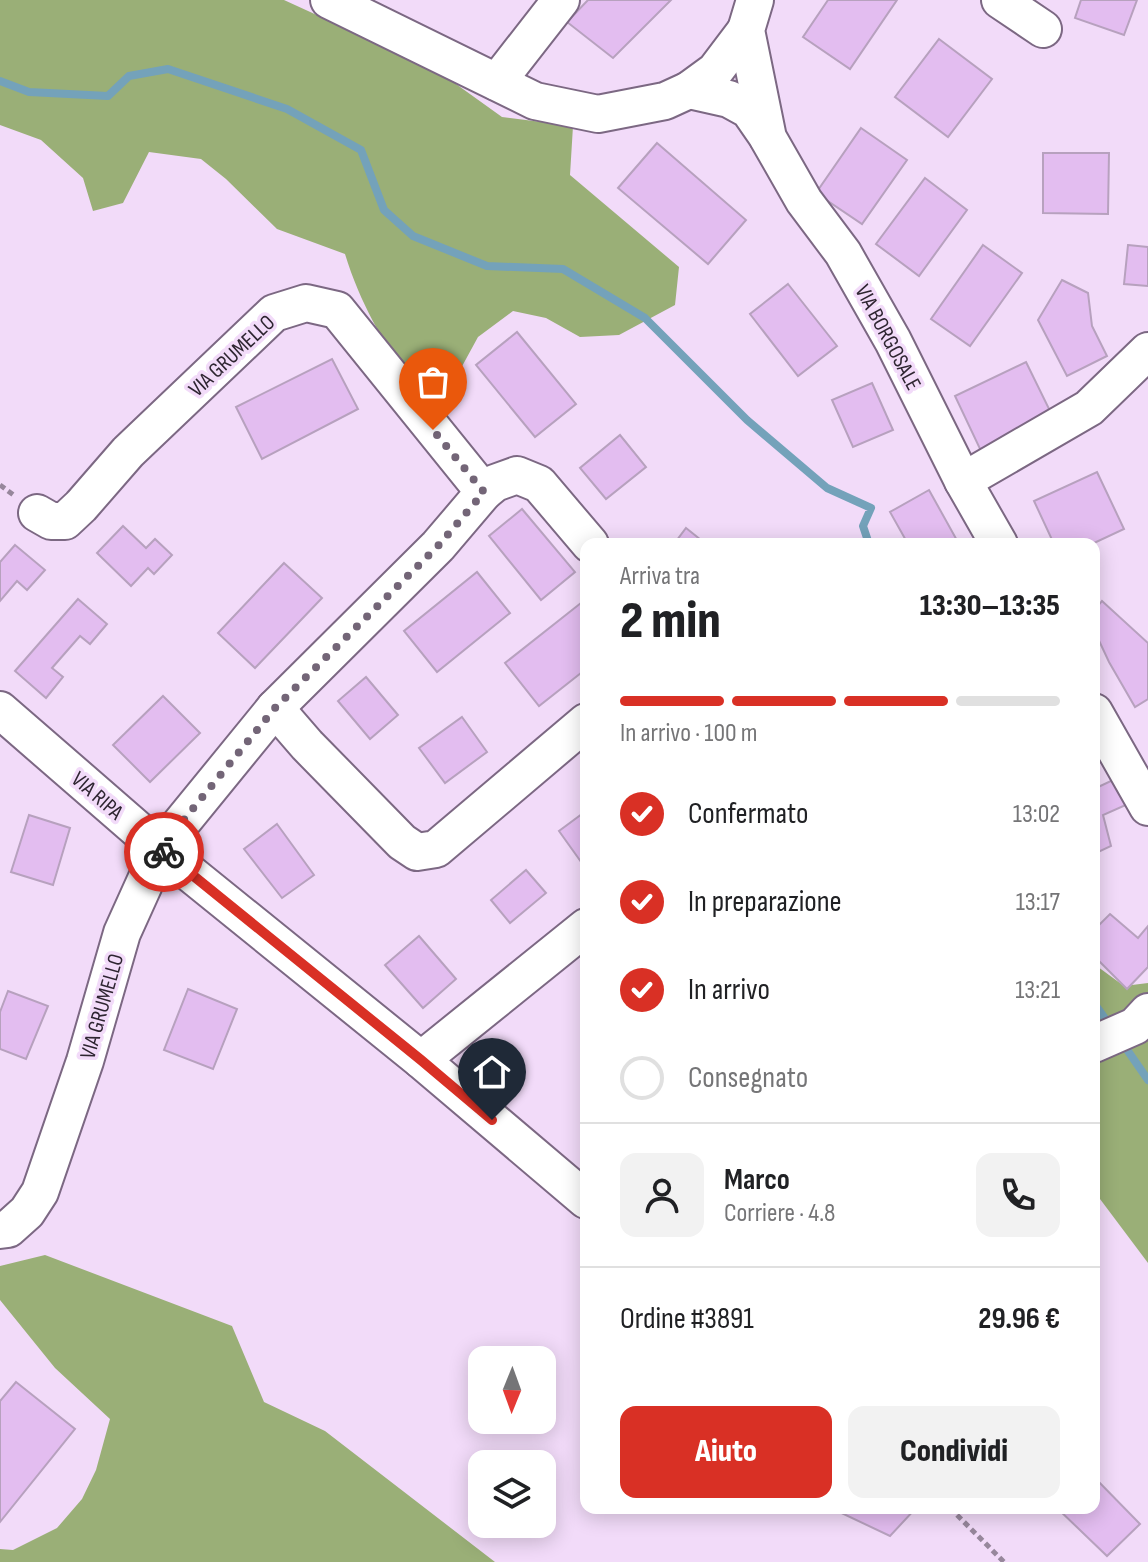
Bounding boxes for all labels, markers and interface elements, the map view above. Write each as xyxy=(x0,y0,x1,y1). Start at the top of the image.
street label: VIA BORGOSALE xyxy=(849,280,927,395)
street label: VIA GRUMELLO xyxy=(183,309,281,403)
pin xyxy=(399,348,467,430)
icon: bag xyxy=(411,360,455,404)
text: Arriva tra xyxy=(620,561,700,592)
text: 13:30–13:35 xyxy=(920,588,1060,624)
text: 2 min xyxy=(620,590,721,653)
text: In arrivo · 100 m xyxy=(620,718,758,749)
street label: VIA RIPA xyxy=(65,766,129,826)
icon: check xyxy=(620,792,664,836)
text: Confermato xyxy=(688,796,808,832)
text: 13:02 xyxy=(1013,799,1060,830)
courier xyxy=(124,812,204,892)
icon: bike xyxy=(142,830,186,874)
icon: check xyxy=(620,880,664,924)
text: In preparazione xyxy=(688,884,842,920)
text: 13:17 xyxy=(1016,887,1060,918)
street label: VIA GRUMELLO xyxy=(75,951,130,1062)
icon: check xyxy=(620,968,664,1012)
text: In arrivo xyxy=(688,972,770,1008)
text: 13:21 xyxy=(1015,975,1060,1006)
pin xyxy=(458,1038,526,1120)
icon: home xyxy=(470,1050,514,1094)
text: Consegnato xyxy=(688,1060,808,1096)
button: person xyxy=(620,1153,704,1237)
button: phone xyxy=(976,1153,1060,1237)
text: Marco xyxy=(724,1162,790,1198)
text: Corriere · 4.8 xyxy=(724,1198,835,1229)
text: Ordine #3891 xyxy=(620,1301,754,1337)
text: 29.96 € xyxy=(978,1301,1060,1337)
north arrow xyxy=(468,1346,556,1434)
map controls xyxy=(468,1346,556,1538)
button: Aiuto xyxy=(620,1406,832,1498)
button: Condividi xyxy=(848,1406,1060,1498)
button: layers xyxy=(468,1450,556,1538)

